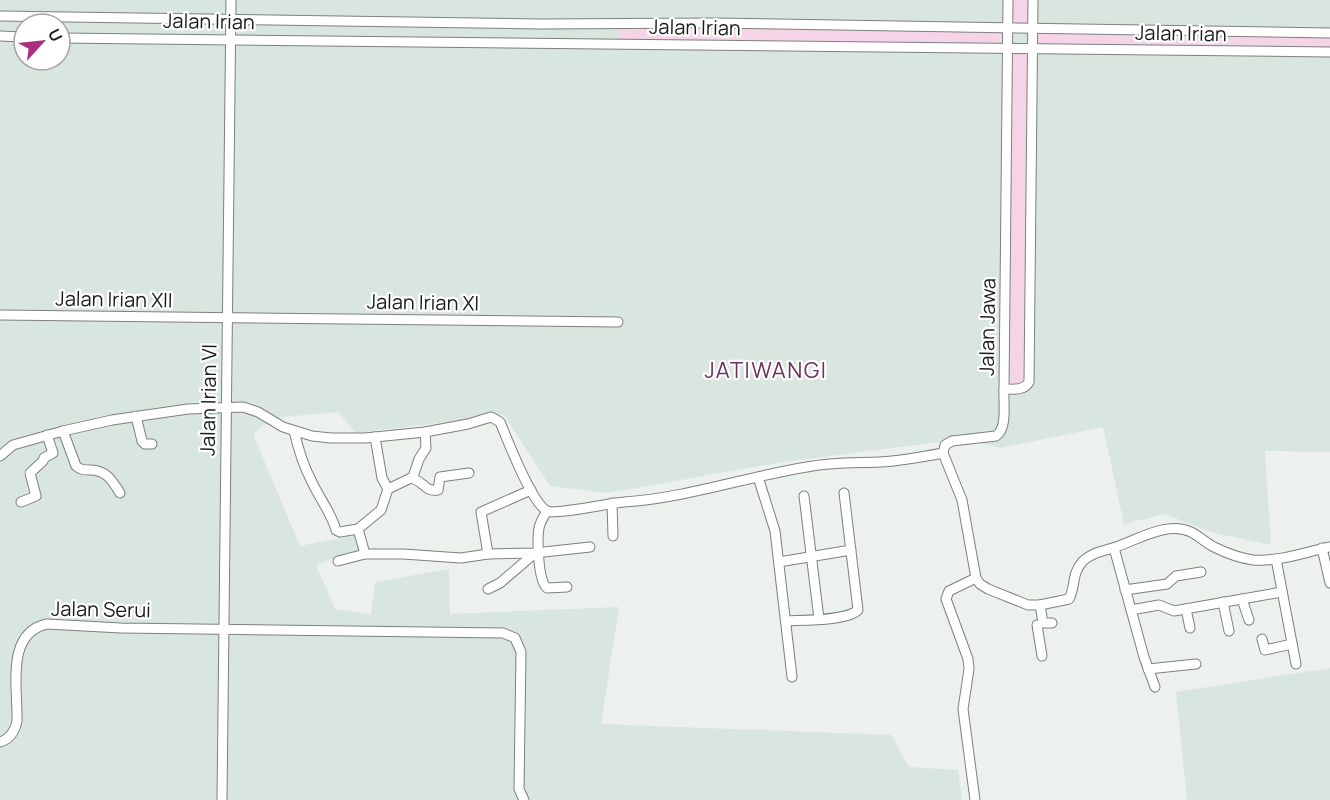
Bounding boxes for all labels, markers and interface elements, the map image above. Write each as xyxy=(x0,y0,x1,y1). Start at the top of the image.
street label: Jalan Irian xyxy=(163,7,255,35)
north arrow xyxy=(12,12,72,72)
street label: Jalan Irian xyxy=(649,13,741,41)
street label: Jalan Irian xyxy=(1135,19,1227,47)
text: U xyxy=(43,25,68,45)
street label: Jalan Jawa xyxy=(973,278,1001,376)
street label: Jalan Irian XII xyxy=(55,284,173,314)
street label: Jalan Irian XI xyxy=(367,288,479,316)
street label: Jalan Irian VI xyxy=(194,344,222,456)
district label: JATIWANGI xyxy=(705,355,827,385)
street label: Jalan Serui xyxy=(51,595,151,623)

